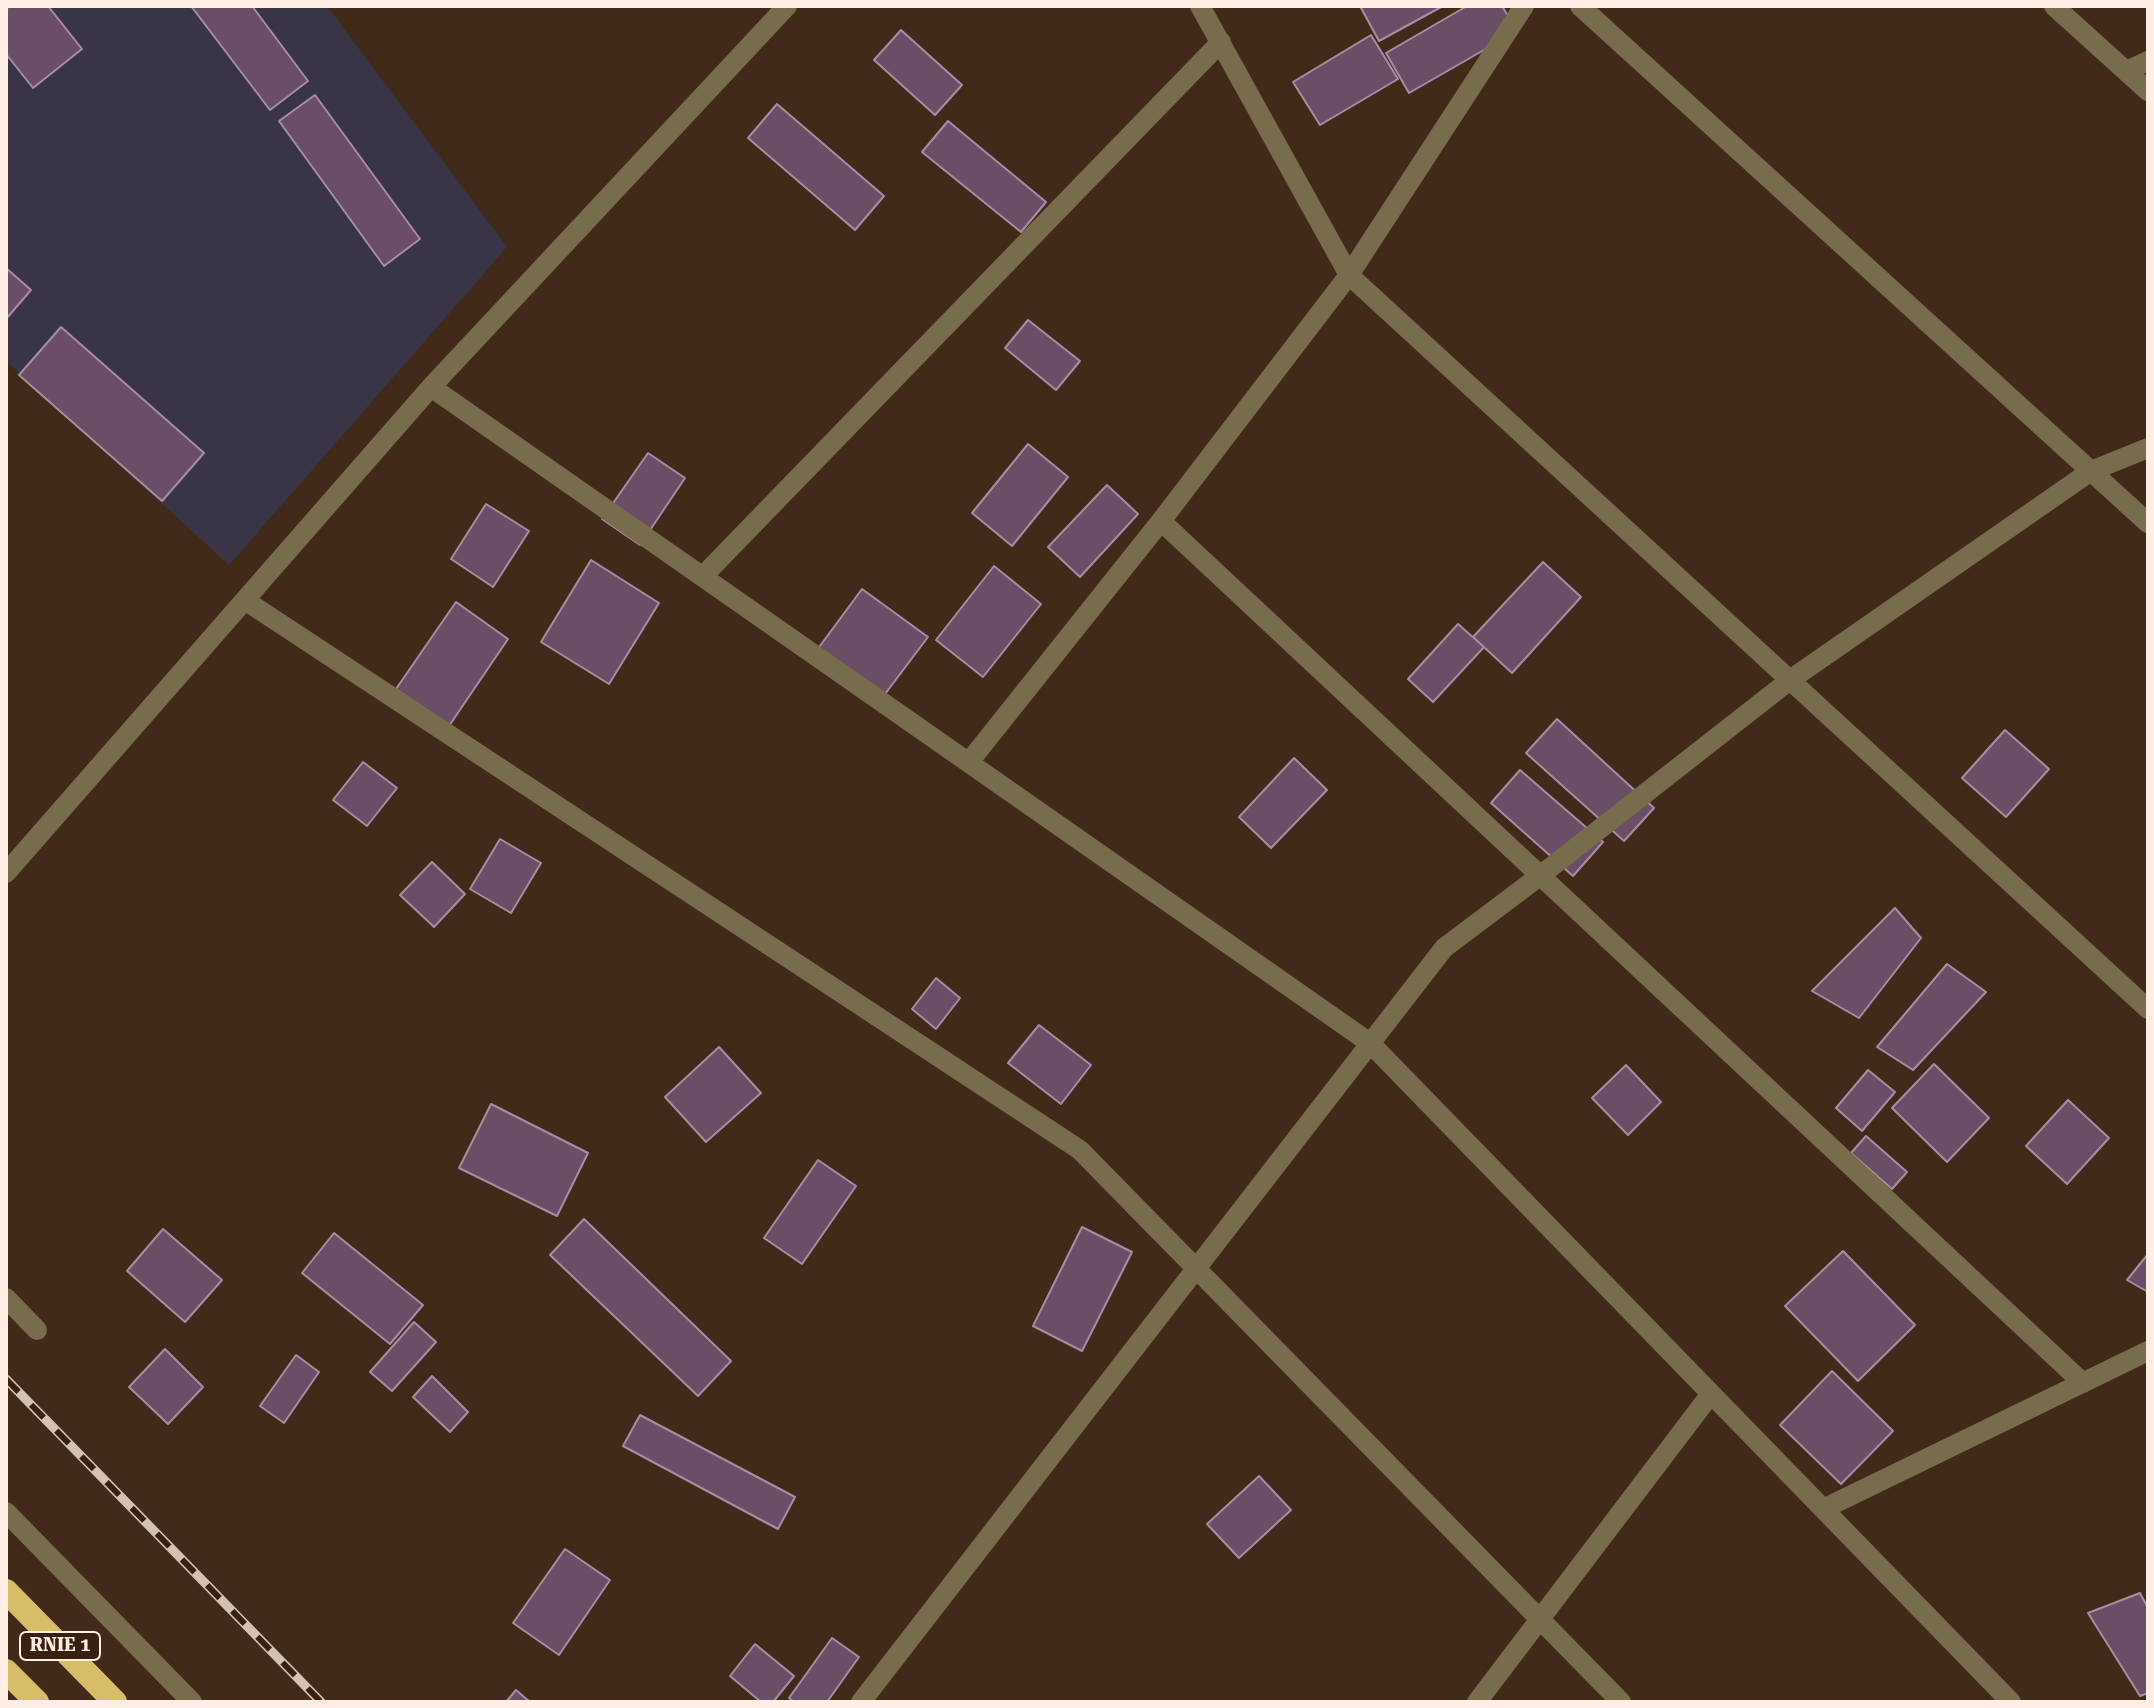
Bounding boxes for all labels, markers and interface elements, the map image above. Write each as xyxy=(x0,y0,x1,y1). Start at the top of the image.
road number: RNIE 1 xyxy=(20,1632,100,1660)

